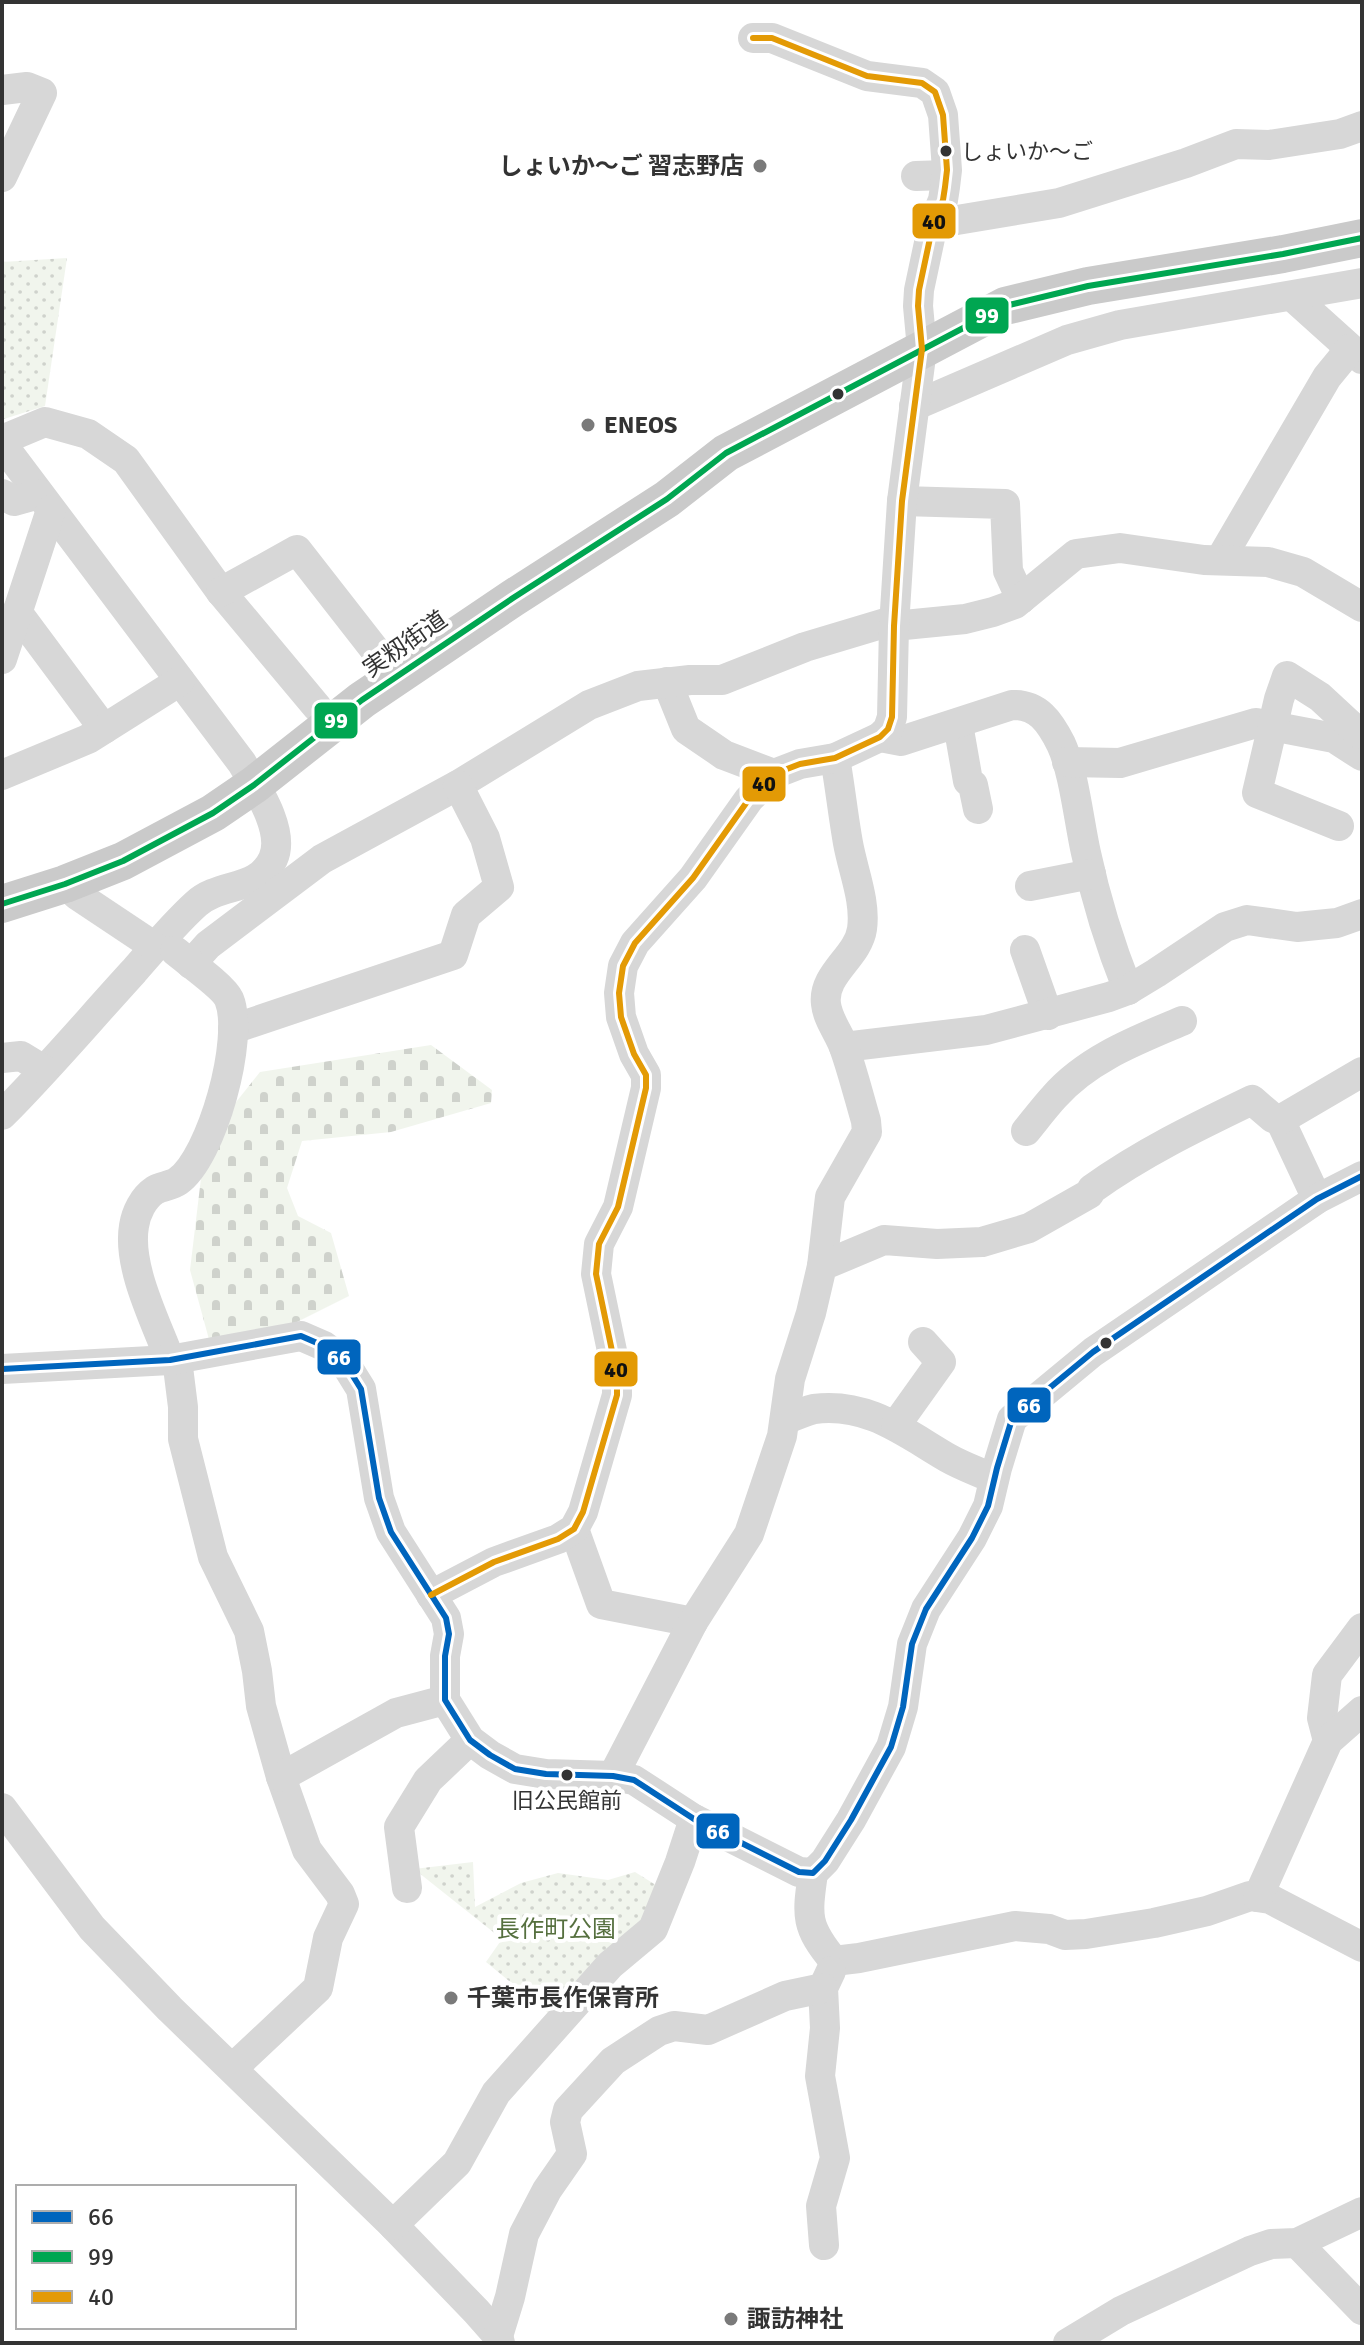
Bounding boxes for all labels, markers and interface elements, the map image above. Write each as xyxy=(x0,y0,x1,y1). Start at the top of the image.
place label: しょいか〜ご xyxy=(961,138,1093,165)
marker: しょいか〜ご xyxy=(938,143,954,159)
place label: しょいか～ご 習志野店 xyxy=(499,151,744,181)
marker: しょいか～ご 習志野店 xyxy=(751,157,769,175)
line badge: 40 xyxy=(911,202,957,240)
text: 40 xyxy=(922,208,946,235)
line badge: 99 xyxy=(964,296,1010,335)
text: 99 xyxy=(975,302,999,329)
unlabelled marker xyxy=(830,386,846,402)
place label: ENEOS xyxy=(604,410,677,440)
marker: ENEOS xyxy=(579,416,597,434)
street label: 実籾街道 xyxy=(357,604,453,684)
line badge: 99 xyxy=(313,701,359,740)
text: 99 xyxy=(324,707,348,734)
line badge: 40 xyxy=(741,765,787,803)
text: 40 xyxy=(752,770,776,797)
unlabelled marker xyxy=(1098,1335,1114,1351)
line badge: 66 xyxy=(316,1338,362,1376)
text: 66 xyxy=(327,1344,351,1371)
line badge: 40 xyxy=(593,1350,639,1388)
text: 40 xyxy=(604,1356,628,1383)
line badge: 66 xyxy=(1006,1386,1052,1424)
text: 66 xyxy=(1017,1392,1041,1419)
marker: 旧公民館前 xyxy=(559,1767,575,1783)
place label: 旧公民館前 xyxy=(512,1787,622,1814)
line badge: 66 xyxy=(695,1812,741,1850)
text: 66 xyxy=(706,1818,730,1845)
park label: 長作町公園 xyxy=(496,1914,616,1944)
place label: 千葉市長作保育所 xyxy=(467,1983,659,2013)
marker: 千葉市長作保育所 xyxy=(442,1989,460,2007)
legend xyxy=(16,2185,296,2329)
text: 66 xyxy=(88,2202,114,2232)
text: 99 xyxy=(88,2242,114,2272)
text: 40 xyxy=(88,2282,114,2312)
place label: 諏訪神社 xyxy=(747,2304,843,2334)
marker: 諏訪神社 xyxy=(722,2310,740,2328)

